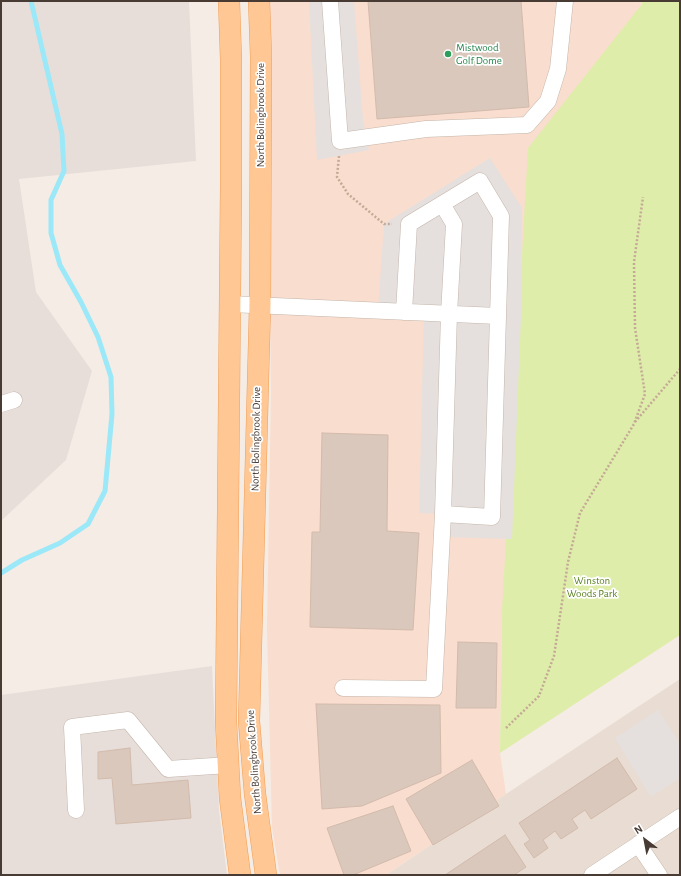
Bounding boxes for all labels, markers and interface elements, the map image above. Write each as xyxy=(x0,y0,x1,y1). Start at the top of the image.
place label: Mistwood Golf Dome xyxy=(456,41,502,67)
marker: Mistwood Golf Dome xyxy=(443,49,453,59)
street label: North Bolingbrook Drive xyxy=(254,63,268,167)
street label: North Bolingbrook Drive xyxy=(248,387,264,491)
park label: Winston Woods Park xyxy=(567,574,617,600)
street label: North Bolingbrook Drive xyxy=(244,709,264,815)
north arrow xyxy=(625,820,665,860)
text: N xyxy=(632,823,645,836)

